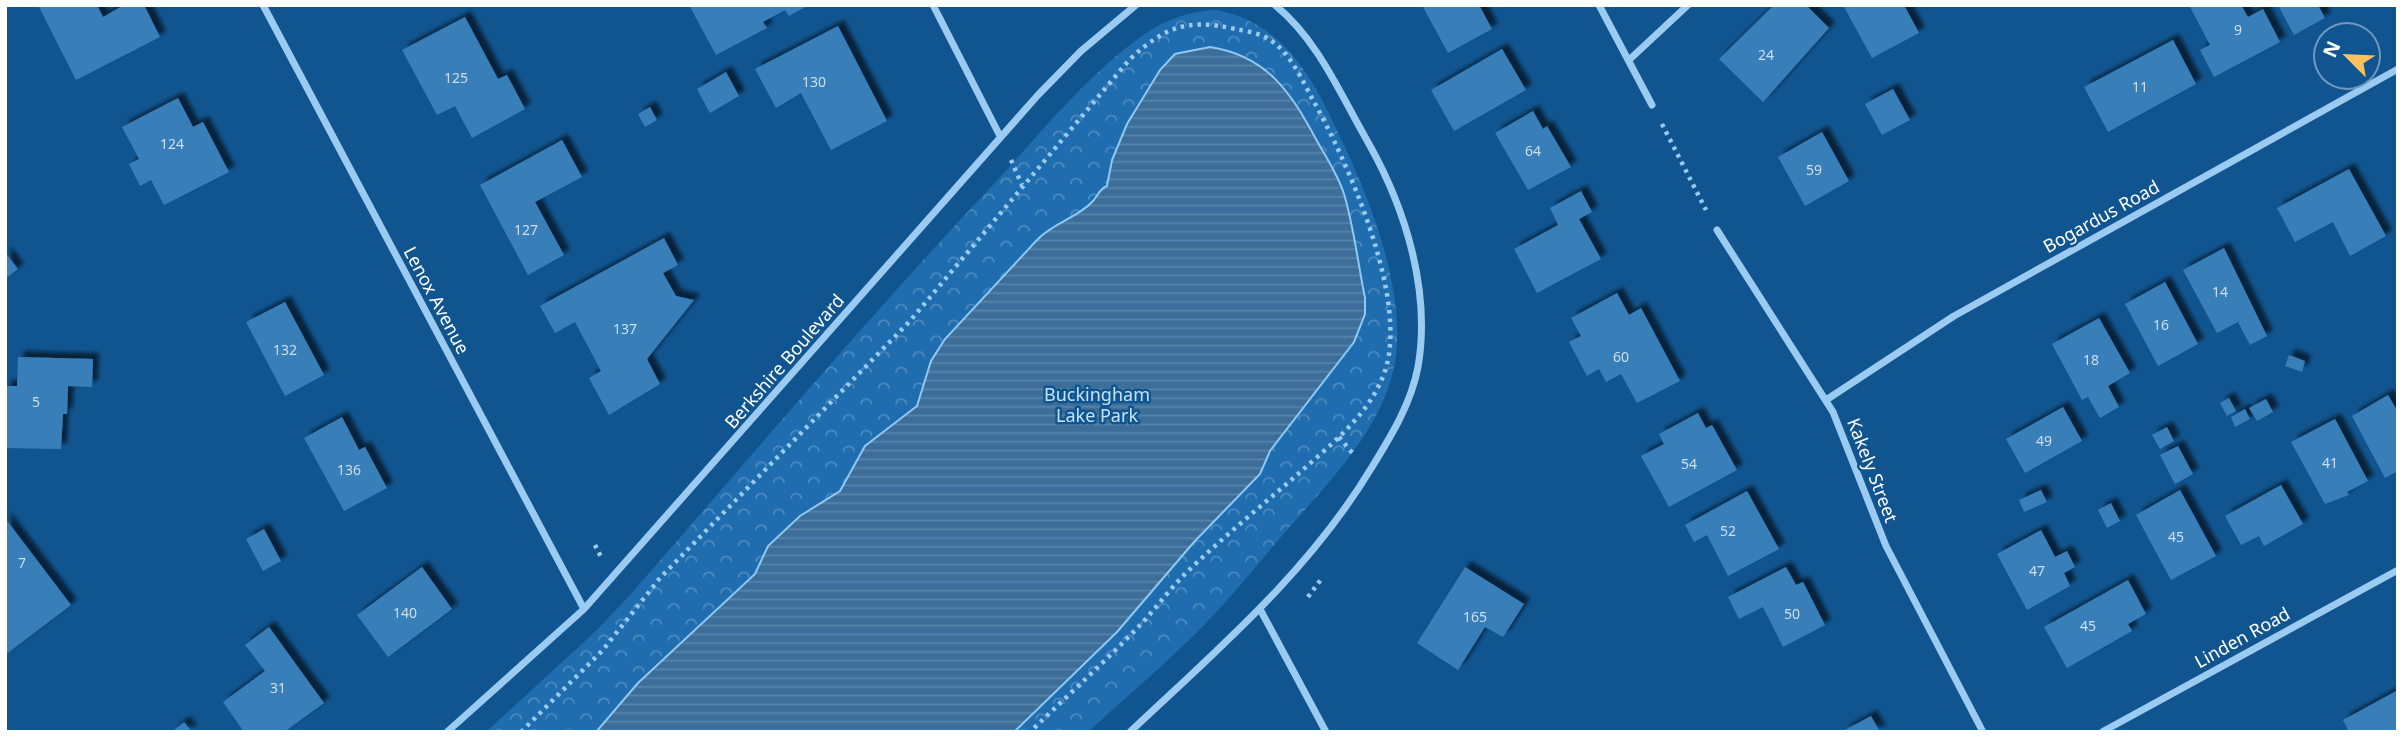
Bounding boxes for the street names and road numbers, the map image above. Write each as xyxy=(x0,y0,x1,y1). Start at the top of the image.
street label: Bogardus Road xyxy=(2039,174,2163,258)
street label: Lenox Avenue xyxy=(399,242,475,358)
street label: Berkshire Boulevard xyxy=(719,289,849,433)
street label: Kakely Street xyxy=(1842,414,1904,526)
street label: Linden Road xyxy=(2190,601,2294,673)

